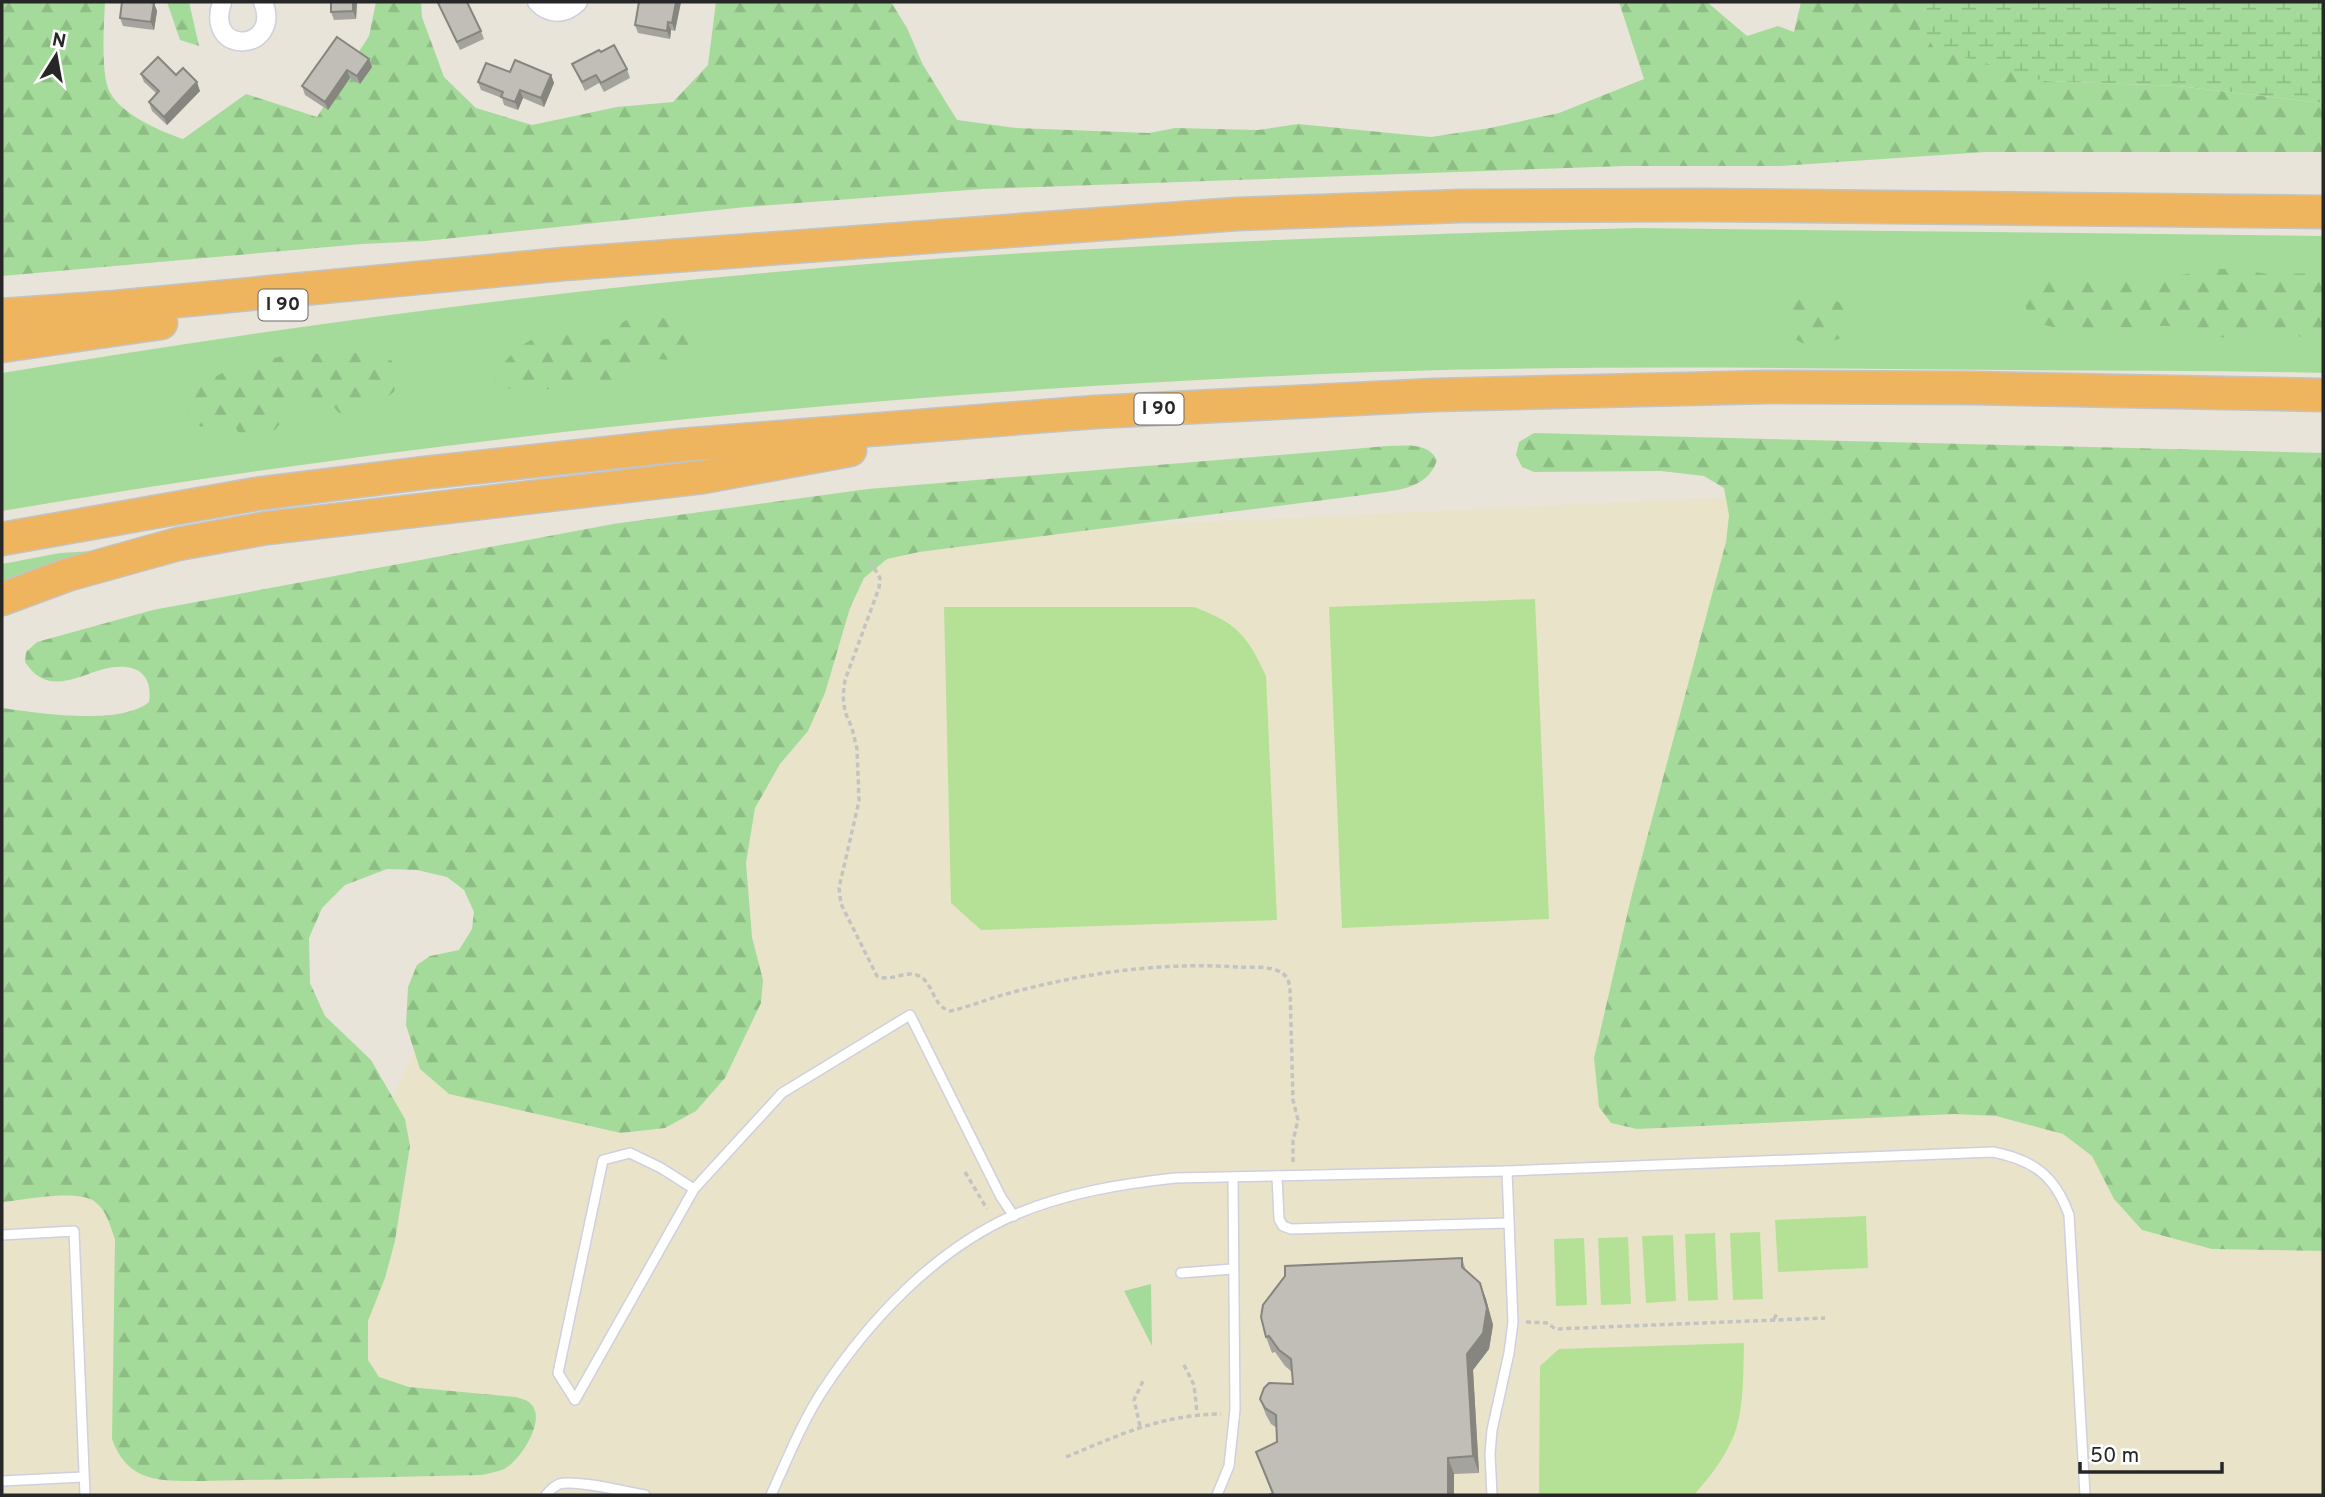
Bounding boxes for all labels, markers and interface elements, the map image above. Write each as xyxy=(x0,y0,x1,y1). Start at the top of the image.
north arrow xyxy=(21,21,91,91)
text: N xyxy=(50,28,68,54)
road number: I 90 xyxy=(258,290,308,320)
road number: I 90 xyxy=(1134,394,1184,424)
scale bar xyxy=(2080,1430,2222,1474)
text: 50 m xyxy=(2090,1443,2139,1470)

